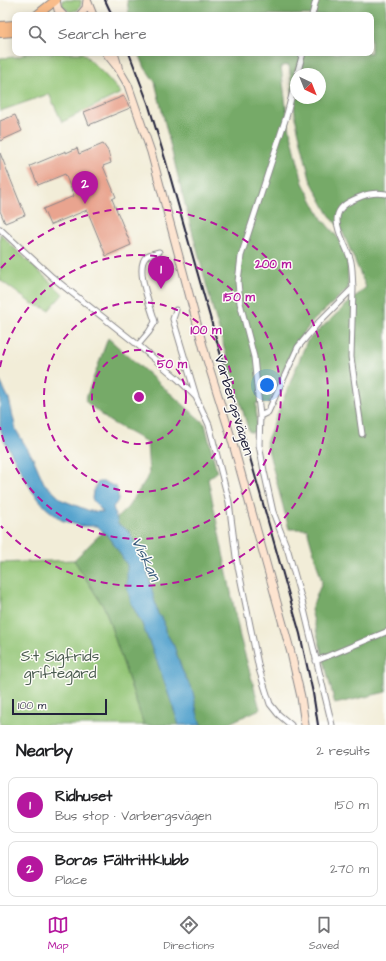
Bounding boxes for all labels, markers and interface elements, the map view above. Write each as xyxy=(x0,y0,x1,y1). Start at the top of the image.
search box xyxy=(12,12,374,56)
icon: search xyxy=(26,23,48,45)
text: Search here xyxy=(58,24,147,45)
north arrow xyxy=(290,68,326,104)
pin: 2 xyxy=(72,171,98,204)
pin: 1 xyxy=(148,256,174,289)
text: 200 m xyxy=(254,256,292,273)
text: 150 m xyxy=(223,289,256,306)
text: 100 m xyxy=(191,322,222,339)
street label: Varbergsvägen xyxy=(208,352,259,459)
text: 50 m xyxy=(157,356,188,373)
your location xyxy=(257,375,277,395)
centre of rings xyxy=(132,390,146,404)
water label: Viskan xyxy=(126,533,167,586)
park label: S:t Sigfrids griftegård xyxy=(21,646,100,685)
scale bar xyxy=(12,697,107,716)
text: 100 m xyxy=(18,698,46,713)
text: Nearby xyxy=(16,739,73,763)
text: 2 results xyxy=(316,742,370,760)
text: Ridhuset xyxy=(55,786,112,807)
text: 1 xyxy=(29,796,31,814)
text: 150 m xyxy=(335,796,369,814)
text: Bus stop · Varbergsvägen xyxy=(55,807,211,825)
text: Borås Fältrittklubb xyxy=(55,850,189,871)
text: 2 xyxy=(26,860,34,878)
text: 270 m xyxy=(330,860,369,878)
text: Place xyxy=(55,871,87,889)
tab: Map xyxy=(47,914,69,953)
tab: Directions xyxy=(163,914,215,953)
tab: Saved xyxy=(309,914,339,953)

